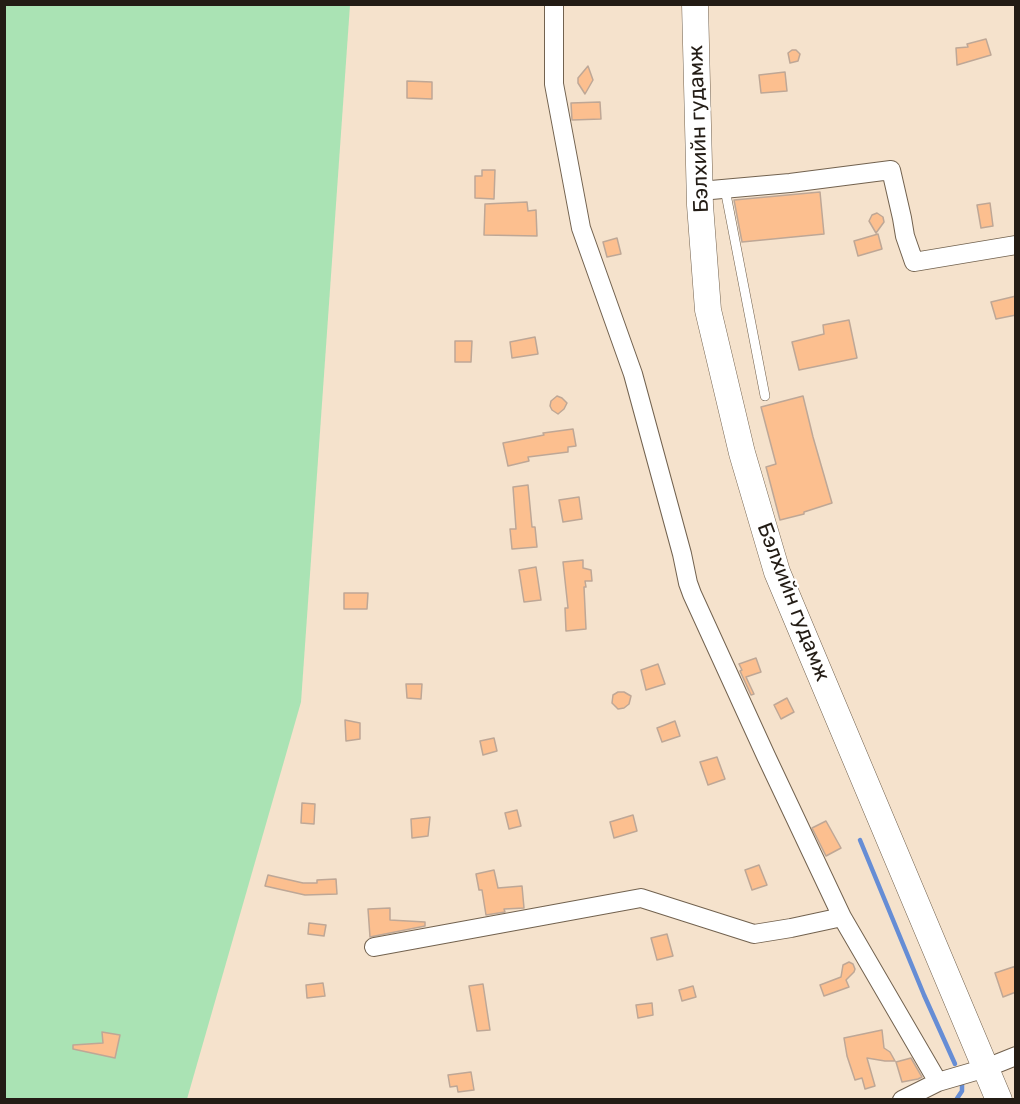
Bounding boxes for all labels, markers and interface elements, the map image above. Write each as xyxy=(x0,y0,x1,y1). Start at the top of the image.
street label: Бэлхийн гудамж xyxy=(683,45,715,213)
street label: Бэлхийн гудамж xyxy=(751,519,835,685)

